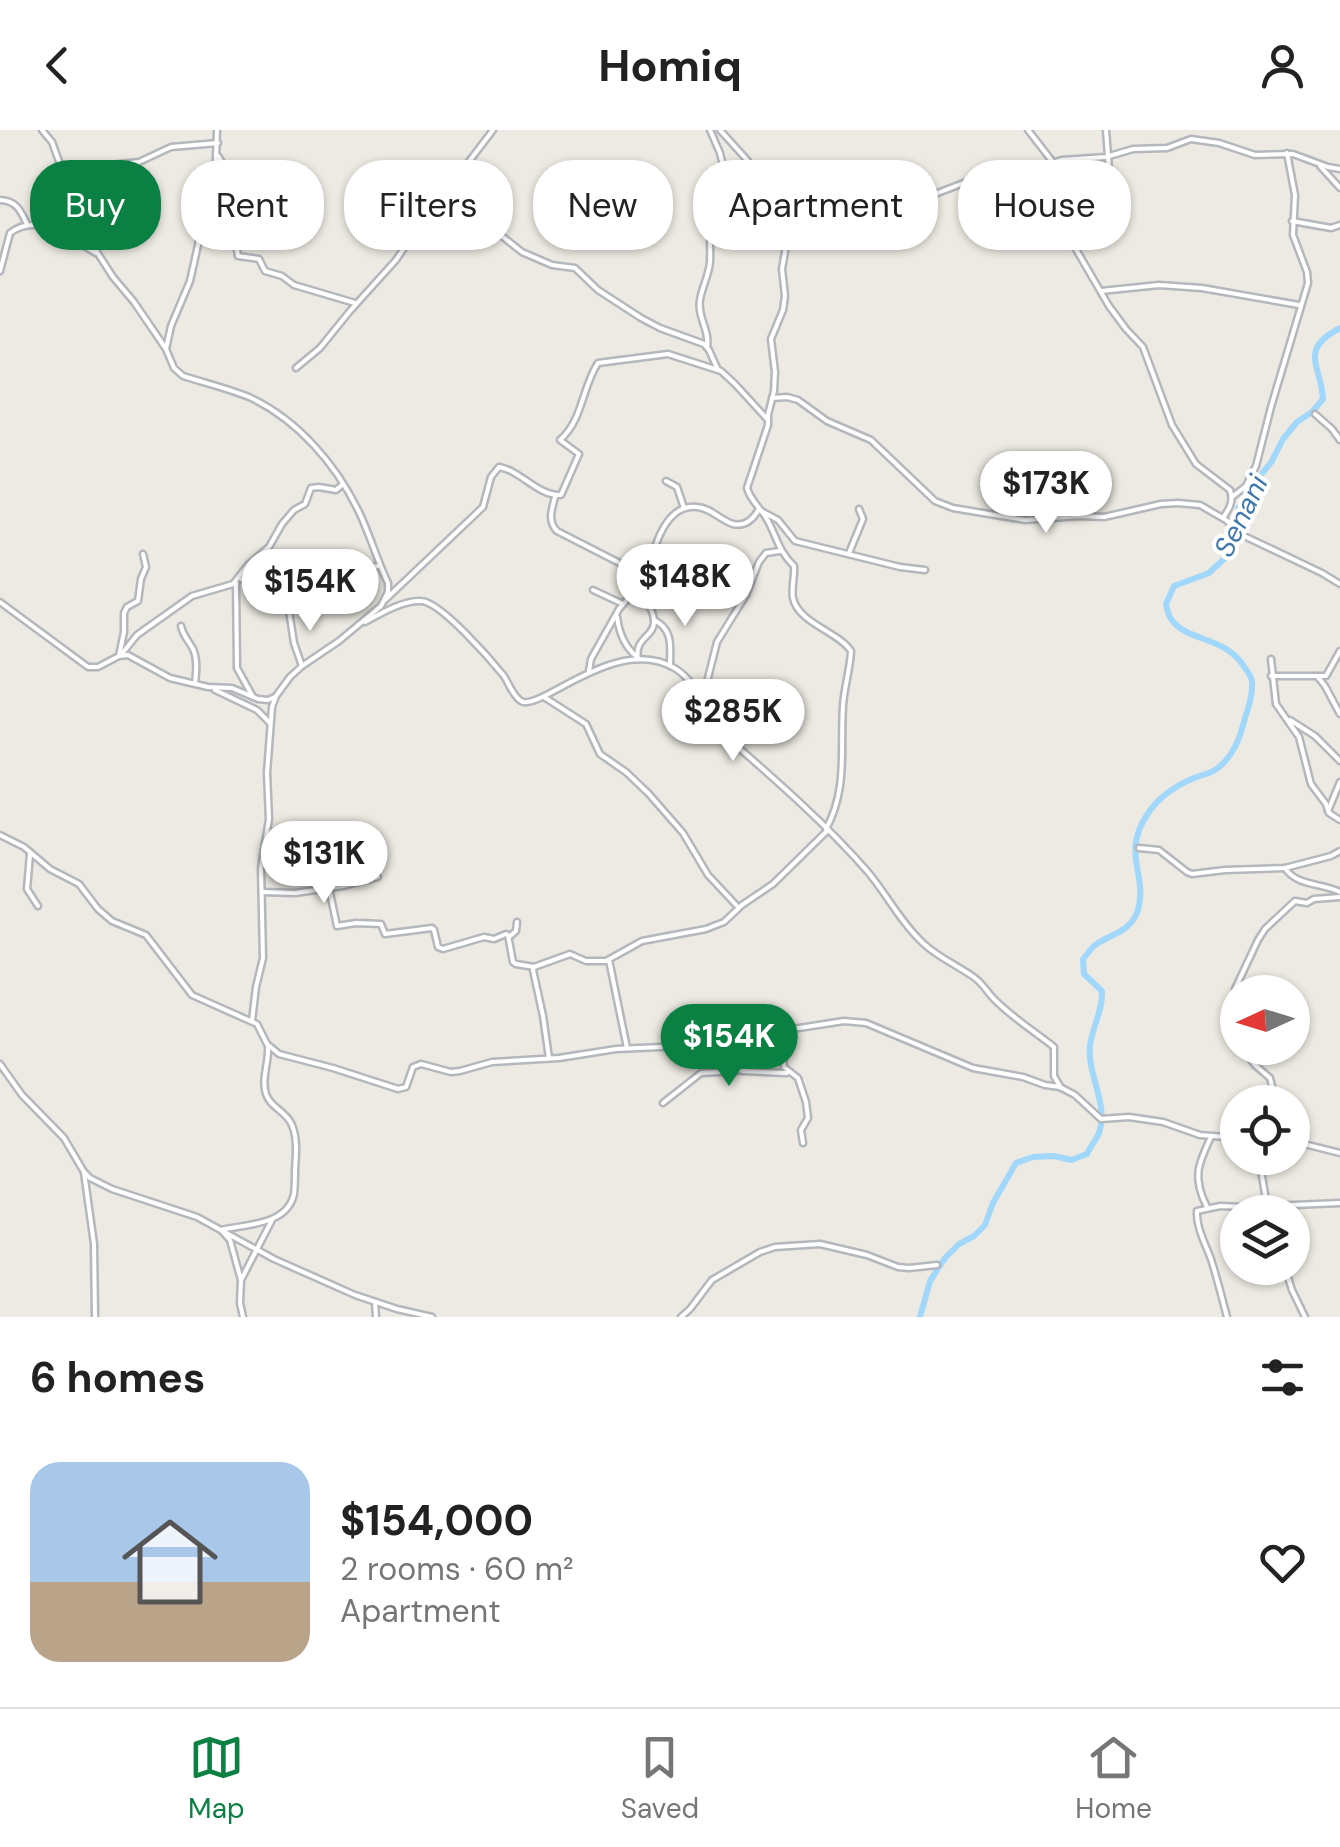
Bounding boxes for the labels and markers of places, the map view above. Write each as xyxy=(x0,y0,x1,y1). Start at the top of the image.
pin: $173K xyxy=(976,451,1116,536)
pin: $148K xyxy=(615,544,755,629)
pin: $154K xyxy=(240,549,380,634)
pin: $285K xyxy=(663,679,803,764)
pin: $131K xyxy=(254,821,394,906)
pin: $154K xyxy=(659,1004,799,1089)

